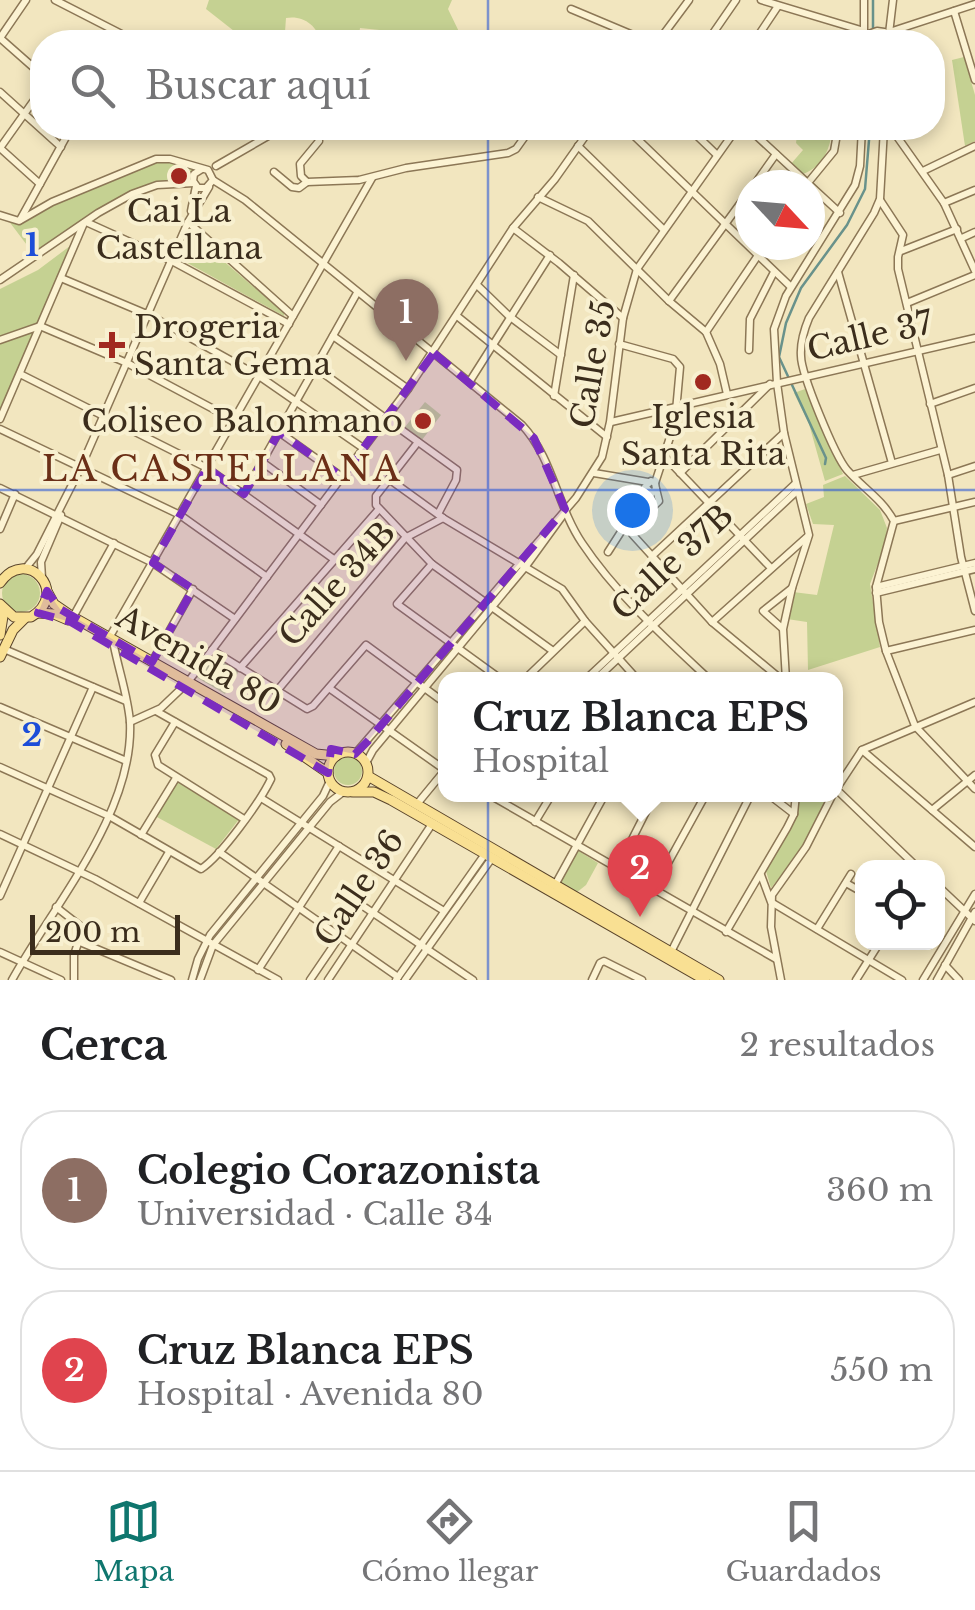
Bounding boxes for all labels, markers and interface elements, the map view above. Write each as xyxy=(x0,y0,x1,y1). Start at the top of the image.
search box xyxy=(30,30,945,140)
icon: search xyxy=(65,58,120,113)
text: Buscar aquí xyxy=(145,62,370,109)
marker: Cai La Castellana xyxy=(168,165,190,187)
north arrow xyxy=(735,170,825,260)
place label: Cai La Castellana xyxy=(96,191,263,268)
text: 1 xyxy=(25,225,39,265)
pin: 1 xyxy=(374,278,438,361)
street label: Calle 35 xyxy=(562,297,624,431)
street label: Calle 37 xyxy=(803,302,938,370)
place label: Drogeria Santa Gema xyxy=(134,307,332,384)
marker: Drogeria Santa Gema xyxy=(99,332,125,358)
marker: Iglesia Santa Rita xyxy=(692,371,714,393)
place label: Iglesia Santa Rita xyxy=(620,397,786,474)
place label: Coliseo Balonmano xyxy=(81,401,403,441)
marker: Coliseo Balonmano xyxy=(412,410,434,432)
district label: LA CASTELLANA xyxy=(42,447,402,490)
your location xyxy=(607,485,658,536)
street label: Calle 37B xyxy=(603,496,741,628)
street label: Calle 34B xyxy=(270,513,404,655)
street label: Avenida 80 xyxy=(109,596,288,723)
popup xyxy=(438,672,843,802)
text: Cruz Blanca EPS xyxy=(472,694,809,741)
text: 2 xyxy=(22,715,42,755)
text: Hospital xyxy=(472,741,609,781)
street label: Calle 36 xyxy=(306,822,412,954)
pin: 2 xyxy=(608,834,672,917)
map controls xyxy=(855,860,945,950)
button: locate xyxy=(855,860,945,950)
scale bar xyxy=(30,910,180,954)
text: 200 m xyxy=(45,915,140,950)
text: Cerca xyxy=(40,1019,168,1071)
text: 2 resultados xyxy=(740,1025,935,1065)
text: Colegio Corazonista xyxy=(137,1147,540,1194)
text: 1 xyxy=(68,1170,81,1210)
text: 360 m xyxy=(826,1170,933,1210)
text: Universidad · Calle 34 xyxy=(137,1194,493,1234)
text: Cruz Blanca EPS xyxy=(137,1327,474,1374)
text: 2 xyxy=(64,1350,85,1390)
text: 550 m xyxy=(830,1350,933,1390)
text: Hospital · Avenida 80 xyxy=(137,1374,484,1414)
tab: Mapa xyxy=(94,1494,174,1589)
tab: Cómo llegar xyxy=(361,1494,538,1589)
tab: Guardados xyxy=(725,1494,881,1589)

